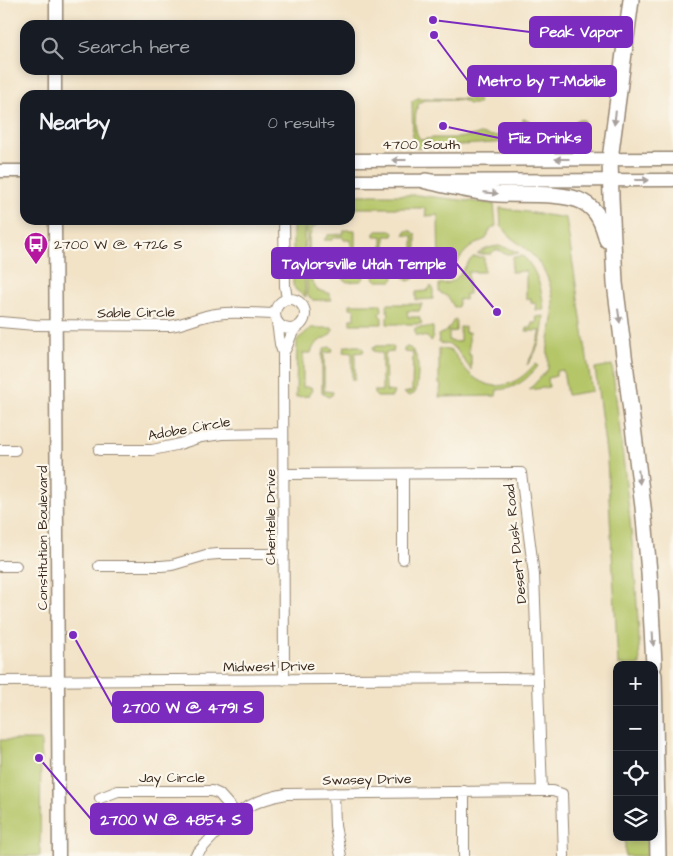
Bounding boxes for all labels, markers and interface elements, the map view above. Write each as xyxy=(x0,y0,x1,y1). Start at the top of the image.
callout: Peak Vapor xyxy=(530,17,632,47)
search box xyxy=(20,20,355,75)
text: Peak Vapor xyxy=(540,22,623,43)
icon: search xyxy=(38,34,66,62)
text: Search here xyxy=(78,34,190,61)
callout: Metro by T-Mobile xyxy=(468,66,616,96)
text: Metro by T-Mobile xyxy=(478,71,606,93)
text: Nearby xyxy=(40,108,110,137)
one-way arrow xyxy=(611,110,619,126)
text: 0 results xyxy=(268,112,335,134)
callout: Fiiz Drinks xyxy=(499,123,591,153)
text: Fiiz Drinks xyxy=(509,128,582,149)
street label: 4700 South xyxy=(382,135,460,155)
one-way arrow xyxy=(553,155,569,163)
one-way arrow xyxy=(391,156,407,164)
one-way arrow xyxy=(634,176,650,184)
one-way arrow xyxy=(483,189,499,197)
bus stop icon: 2700 W @ 4726 S xyxy=(23,231,49,265)
place label: 2700 W @ 4726 S xyxy=(54,235,182,255)
callout: Taylorsville Utah Temple xyxy=(272,248,456,278)
text: Taylorsville Utah Temple xyxy=(281,254,446,276)
street label: Sable Circle xyxy=(97,302,175,324)
one-way arrow xyxy=(615,308,623,324)
street label: Adobe Circle xyxy=(146,412,232,446)
street label: Constitution Boulevard xyxy=(33,466,53,610)
street label: Chentelle Drive xyxy=(261,469,281,565)
one-way arrow xyxy=(636,469,644,485)
street label: Desert Dusk Road xyxy=(500,483,532,605)
one-way arrow xyxy=(649,631,657,647)
street label: Midwest Drive xyxy=(223,656,316,678)
map controls xyxy=(613,661,658,841)
button: + xyxy=(613,661,658,706)
callout: 2700 W @ 4791 S xyxy=(113,692,263,722)
text: 2700 W @ 4791 S xyxy=(122,698,253,719)
button: − xyxy=(613,706,658,751)
button: locate xyxy=(613,751,658,796)
street label: Jay Circle xyxy=(139,768,206,788)
street label: Swasey Drive xyxy=(322,769,412,791)
button: layers xyxy=(613,796,658,841)
callout: 2700 W @ 4854 S xyxy=(91,804,252,834)
text: 2700 W @ 4854 S xyxy=(100,810,242,831)

